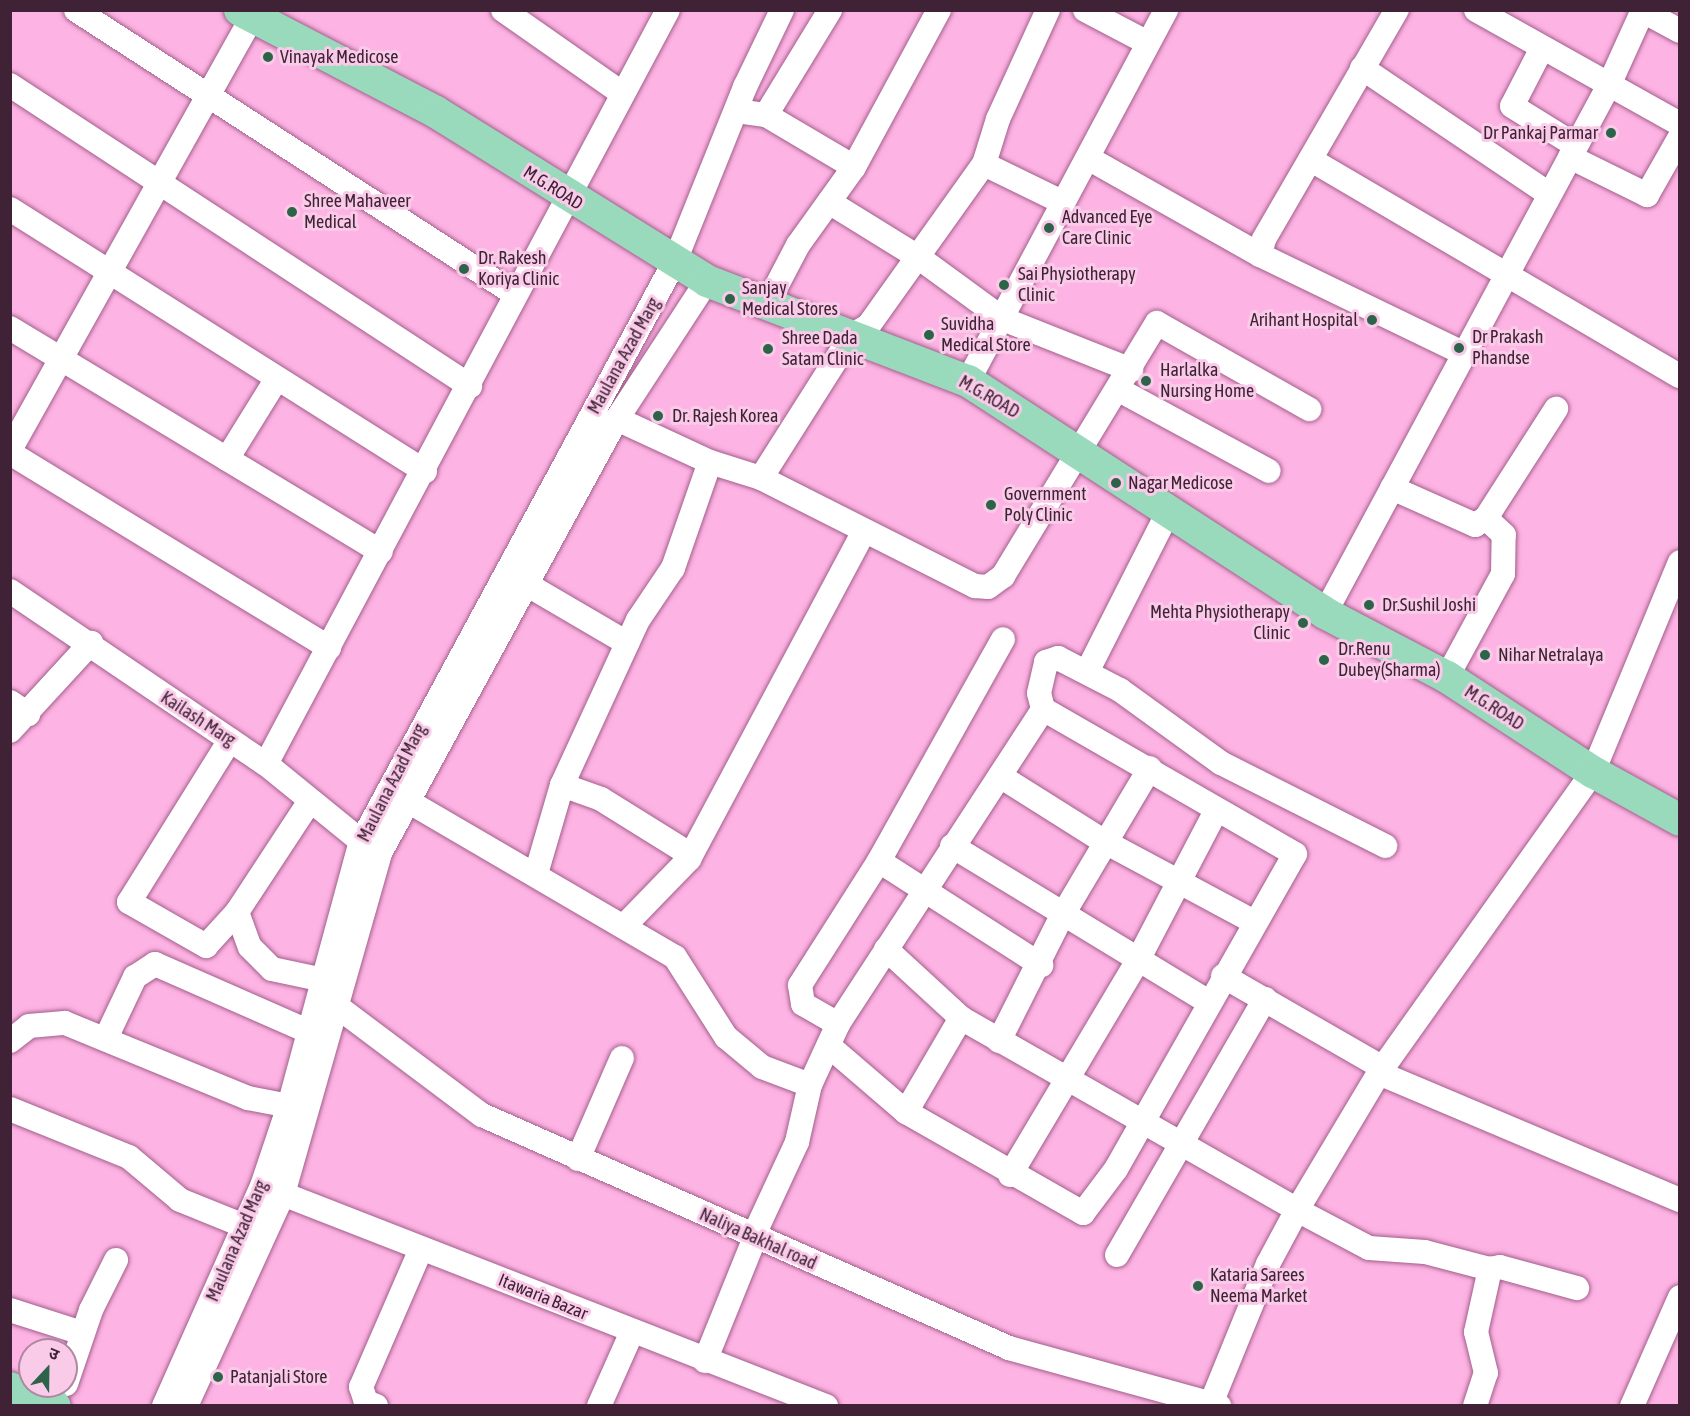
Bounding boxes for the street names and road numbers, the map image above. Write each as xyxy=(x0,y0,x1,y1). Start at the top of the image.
street label: M.G.ROAD xyxy=(519,161,587,215)
street label: Maulana Azad Marg xyxy=(583,294,665,418)
street label: M.G.ROAD xyxy=(955,371,1023,423)
street label: M.G.ROAD xyxy=(1460,681,1528,735)
street label: Kailash Marg xyxy=(157,687,239,751)
street label: Maulana Azad Marg xyxy=(353,720,431,846)
street label: Maulana Azad Marg xyxy=(202,1177,272,1305)
street label: Naliya Bakhal road xyxy=(696,1204,820,1274)
street label: Itawaria Bazar xyxy=(495,1269,591,1325)

